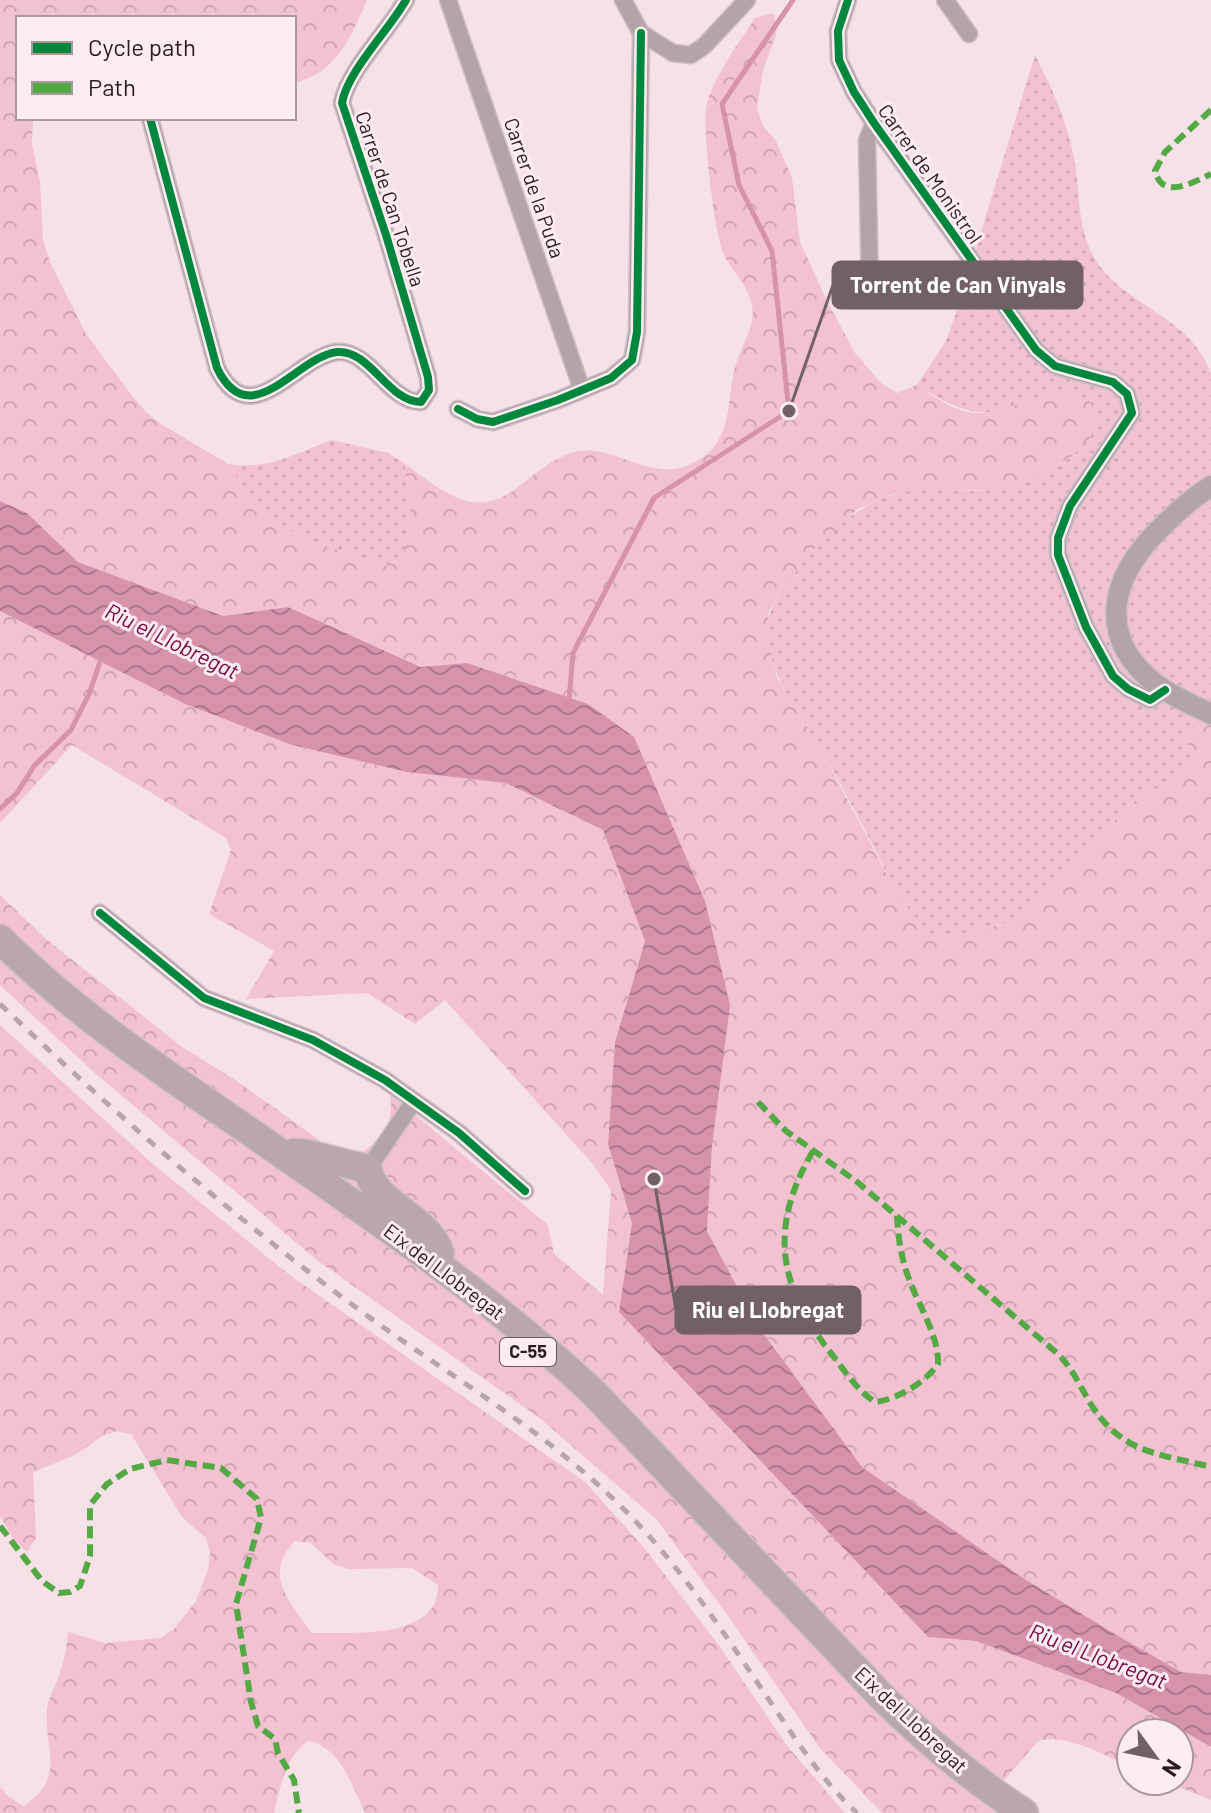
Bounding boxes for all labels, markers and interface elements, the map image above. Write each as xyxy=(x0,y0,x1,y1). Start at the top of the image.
legend xyxy=(16,16,296,120)
text: Cycle path xyxy=(88,32,196,61)
text: Path xyxy=(88,72,136,101)
street label: Carrer de Monistrol xyxy=(874,99,988,248)
street label: Carrer de Can Tobella xyxy=(351,108,431,289)
street label: Carrer de la Puda xyxy=(500,114,570,261)
callout: Torrent de Can Vinyals xyxy=(833,262,1082,308)
text: Torrent de Can Vinyals xyxy=(850,271,1066,297)
water label: Riu el Llobregat xyxy=(102,597,243,684)
street label: Eix del Llobregat xyxy=(380,1218,510,1324)
callout: Riu el Llobregat xyxy=(676,1287,860,1333)
text: Riu el Llobregat xyxy=(692,1296,844,1322)
road number: C-55 xyxy=(500,1338,556,1366)
water label: Riu el Llobregat xyxy=(1026,1617,1171,1693)
street label: Eix del Llobregat xyxy=(851,1661,973,1777)
north arrow xyxy=(1115,1717,1195,1797)
text: N xyxy=(1158,1755,1188,1782)

